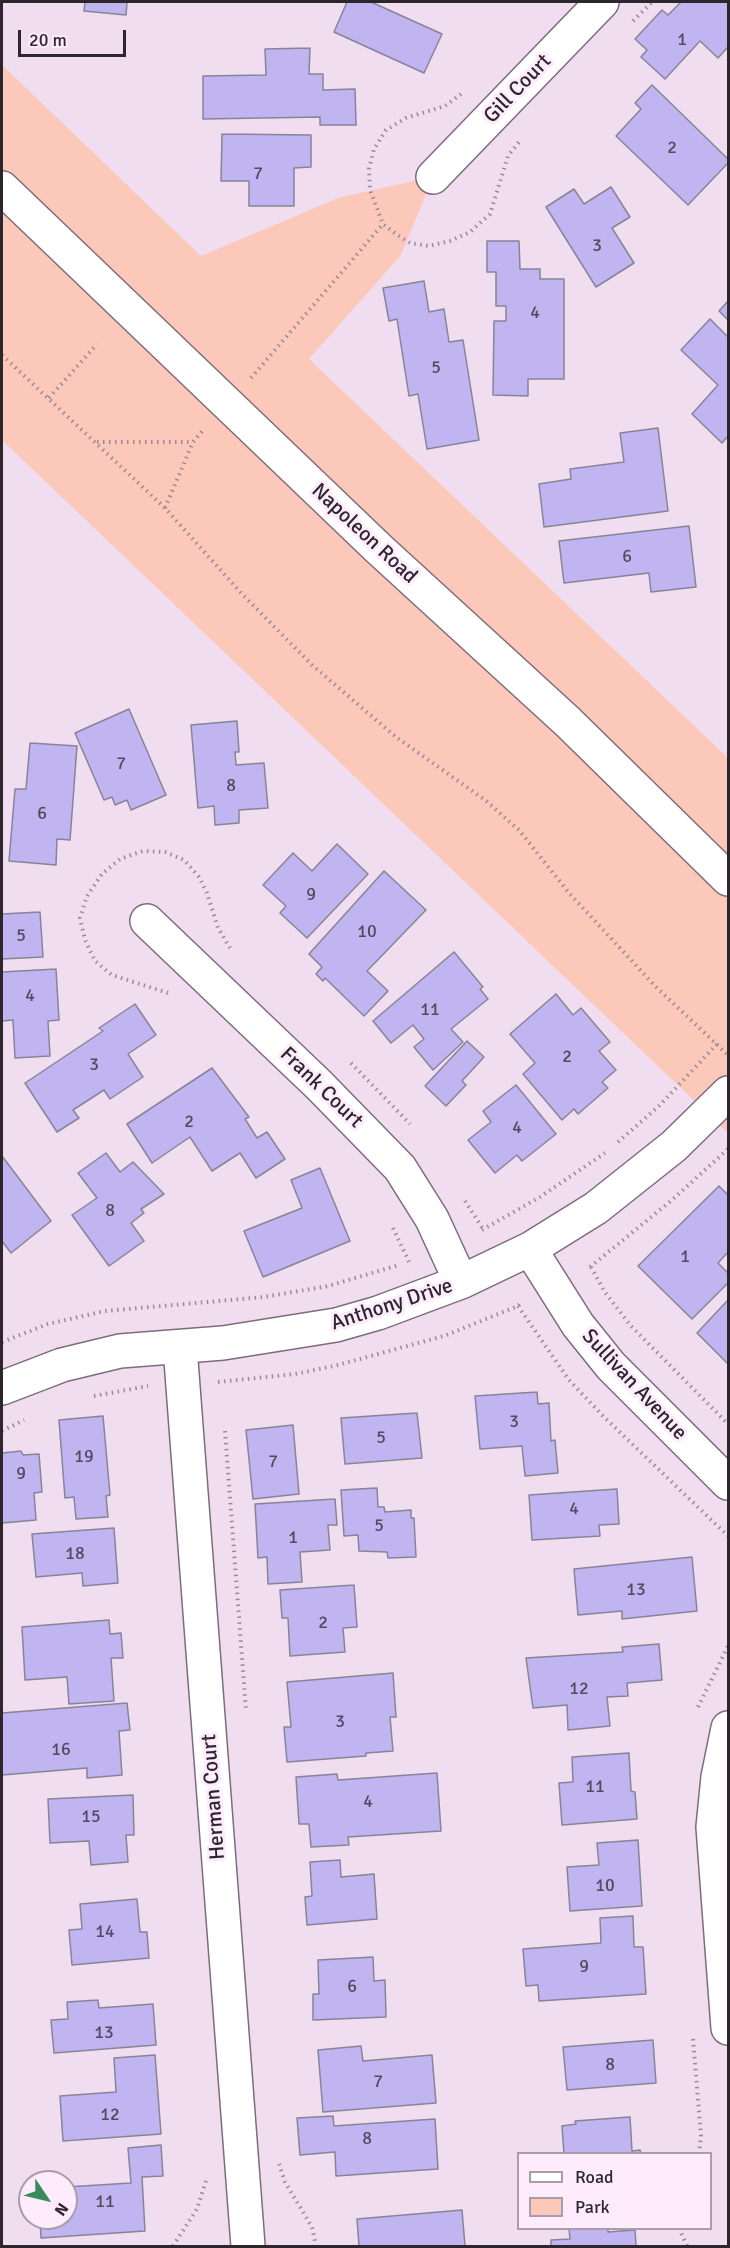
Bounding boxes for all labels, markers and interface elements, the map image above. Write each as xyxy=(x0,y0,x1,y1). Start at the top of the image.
scale bar xyxy=(21,18,129,56)
text: 20 m xyxy=(29,29,67,51)
house number: 1 xyxy=(677,29,687,51)
street label: Gill Court xyxy=(479,49,557,129)
house number: 2 xyxy=(667,137,677,159)
house number: 7 xyxy=(253,163,263,185)
house number: 3 xyxy=(592,235,602,257)
house number: 4 xyxy=(530,302,540,324)
house number: 5 xyxy=(431,357,441,379)
street label: Napoleon Road xyxy=(306,479,422,589)
house number: 6 xyxy=(622,546,632,568)
house number: 7 xyxy=(116,753,126,775)
house number: 8 xyxy=(226,775,236,797)
house number: 6 xyxy=(37,803,47,825)
house number: 9 xyxy=(306,884,316,906)
house number: 10 xyxy=(357,921,377,943)
house number: 5 xyxy=(16,925,26,947)
house number: 4 xyxy=(25,985,35,1007)
house number: 11 xyxy=(420,999,440,1021)
street label: Frank Court xyxy=(274,1042,368,1134)
house number: 2 xyxy=(562,1046,572,1068)
house number: 3 xyxy=(89,1054,99,1076)
house number: 2 xyxy=(184,1111,194,1133)
house number: 4 xyxy=(512,1117,522,1139)
house number: 8 xyxy=(105,1200,115,1222)
house number: 1 xyxy=(680,1246,690,1268)
street label: Anthony Drive xyxy=(328,1273,456,1337)
street label: Sullivan Avenue xyxy=(576,1324,692,1446)
house number: 3 xyxy=(509,1411,519,1433)
house number: 5 xyxy=(376,1427,386,1449)
house number: 19 xyxy=(74,1446,94,1468)
house number: 7 xyxy=(268,1451,278,1473)
house number: 9 xyxy=(16,1463,26,1485)
house number: 4 xyxy=(569,1498,579,1520)
house number: 5 xyxy=(374,1515,384,1537)
house number: 1 xyxy=(288,1527,298,1549)
house number: 18 xyxy=(65,1543,85,1565)
house number: 13 xyxy=(626,1579,646,1601)
house number: 2 xyxy=(318,1612,328,1634)
house number: 12 xyxy=(569,1678,589,1700)
house number: 3 xyxy=(335,1711,345,1733)
street label: Herman Court xyxy=(197,1733,231,1861)
house number: 16 xyxy=(51,1739,71,1761)
house number: 11 xyxy=(585,1776,605,1798)
house number: 4 xyxy=(363,1791,373,1813)
house number: 15 xyxy=(81,1806,101,1828)
house number: 10 xyxy=(595,1875,615,1897)
house number: 14 xyxy=(95,1921,115,1943)
house number: 9 xyxy=(579,1956,589,1978)
house number: 6 xyxy=(347,1976,357,1998)
house number: 13 xyxy=(94,2022,114,2044)
house number: 8 xyxy=(605,2054,615,2076)
house number: 7 xyxy=(373,2071,383,2093)
house number: 12 xyxy=(100,2104,120,2126)
house number: 8 xyxy=(362,2128,372,2150)
legend xyxy=(517,2152,712,2230)
text: Road xyxy=(575,2166,614,2188)
north arrow xyxy=(18,2170,78,2230)
house number: 11 xyxy=(95,2191,115,2213)
text: Park xyxy=(575,2196,610,2218)
text: N xyxy=(50,2199,72,2219)

